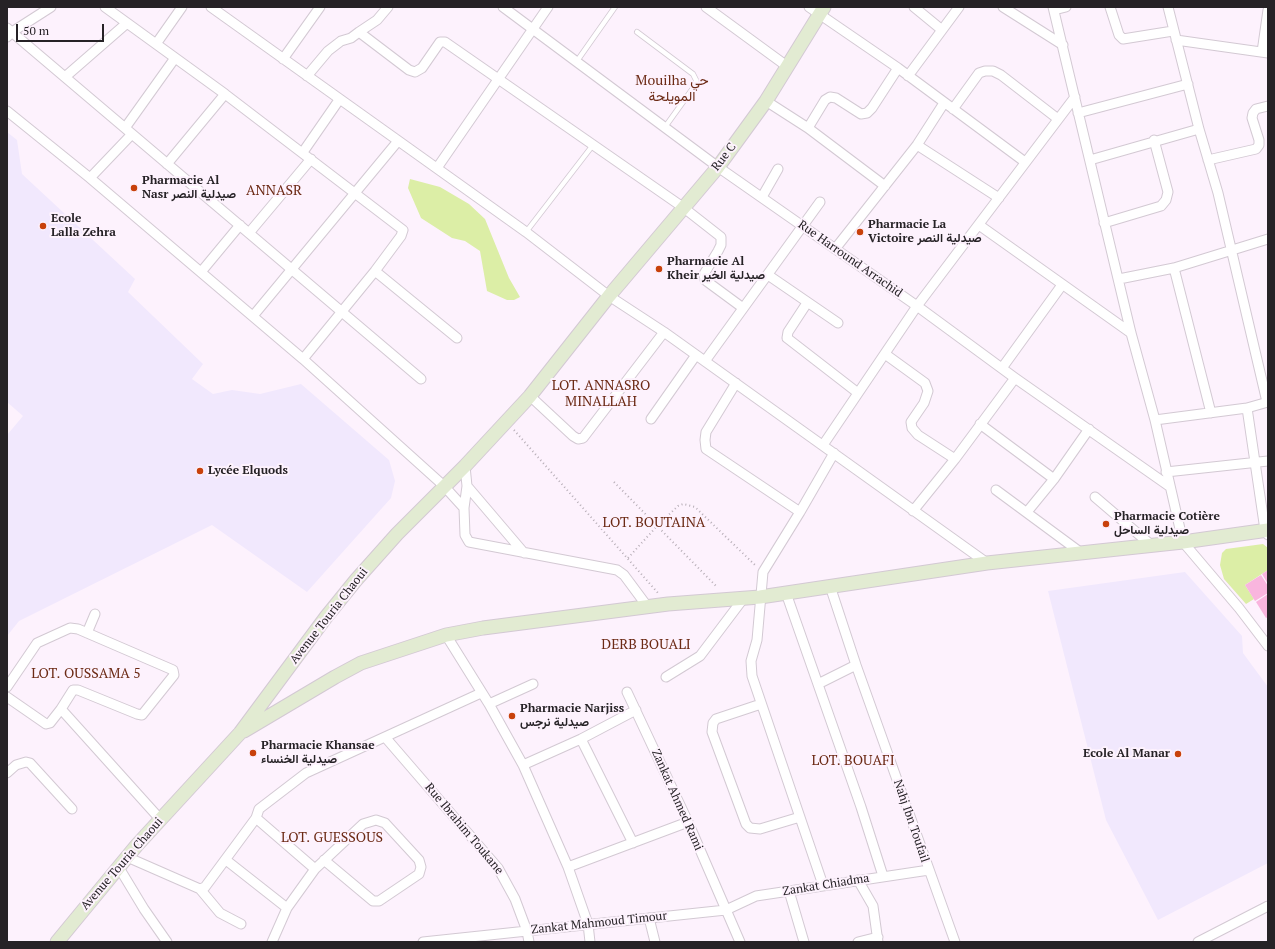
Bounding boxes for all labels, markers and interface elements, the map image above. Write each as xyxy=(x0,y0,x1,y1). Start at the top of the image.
scale bar xyxy=(18,16,106,42)
text: 50 m xyxy=(23,23,49,38)
district label: Mouilha حي المويلحة xyxy=(635,73,709,106)
street label: Rue C xyxy=(709,140,739,174)
place label: Pharmacie Al Nasr صيدلية النصر xyxy=(142,174,236,202)
marker: Pharmacie Al Nasr صيدلية النصر xyxy=(129,183,139,193)
district label: ANNASR xyxy=(243,183,305,199)
place label: Ecole Lalla Zehra xyxy=(51,212,116,240)
street label: Rue Harround Arrachid xyxy=(795,218,905,300)
place label: Pharmacie La Victoire صيدلية النصر xyxy=(868,218,982,246)
marker: Ecole Lalla Zehra xyxy=(38,221,48,231)
marker: Pharmacie La Victoire صيدلية النصر xyxy=(855,227,865,237)
place label: Pharmacie Al Kheir صيدلية الخير xyxy=(667,255,765,283)
marker: Pharmacie Al Kheir صيدلية الخير xyxy=(654,264,664,274)
district label: LOT. ANNASRO MINALLAH xyxy=(546,378,656,410)
place label: Lycée Elquods xyxy=(208,464,288,478)
marker: Lycée Elquods xyxy=(195,466,205,476)
place label: Pharmacie Cotière صيدلية الساحل xyxy=(1114,510,1220,538)
district label: LOT. BOUTAINA xyxy=(596,515,712,531)
marker: Pharmacie Cotière صيدلية الساحل xyxy=(1101,519,1111,529)
street label: Avenue Touria Chaoui xyxy=(287,565,371,667)
district label: DERB BOUALI xyxy=(596,637,696,653)
district label: LOT. OUSSAMA 5 xyxy=(24,666,148,682)
place label: Pharmacie Narjiss صيدلية نرجس xyxy=(520,702,624,730)
marker: Pharmacie Narjiss صيدلية نرجس xyxy=(507,711,517,721)
place label: Pharmacie Khansae صيدلية الخنساء xyxy=(261,739,375,767)
street label: Zankat Ahmed Rami xyxy=(648,747,706,853)
place label: Ecole Al Manar xyxy=(1083,747,1170,761)
marker: Pharmacie Khansae صيدلية الخنساء xyxy=(248,748,258,758)
marker: Ecole Al Manar xyxy=(1173,749,1183,759)
district label: LOT. BOUAFI xyxy=(806,753,900,769)
street label: Nahj Ibn Toufail xyxy=(890,778,932,864)
street label: Rue Ibrahim Toukane xyxy=(422,781,506,877)
street label: Avenue Touria Chaoui xyxy=(78,815,166,913)
district label: LOT. GUESSOUS xyxy=(274,830,390,846)
street label: Zankat Chiadma xyxy=(782,871,870,899)
street label: Zankat Mahmoud Timour xyxy=(530,909,668,937)

